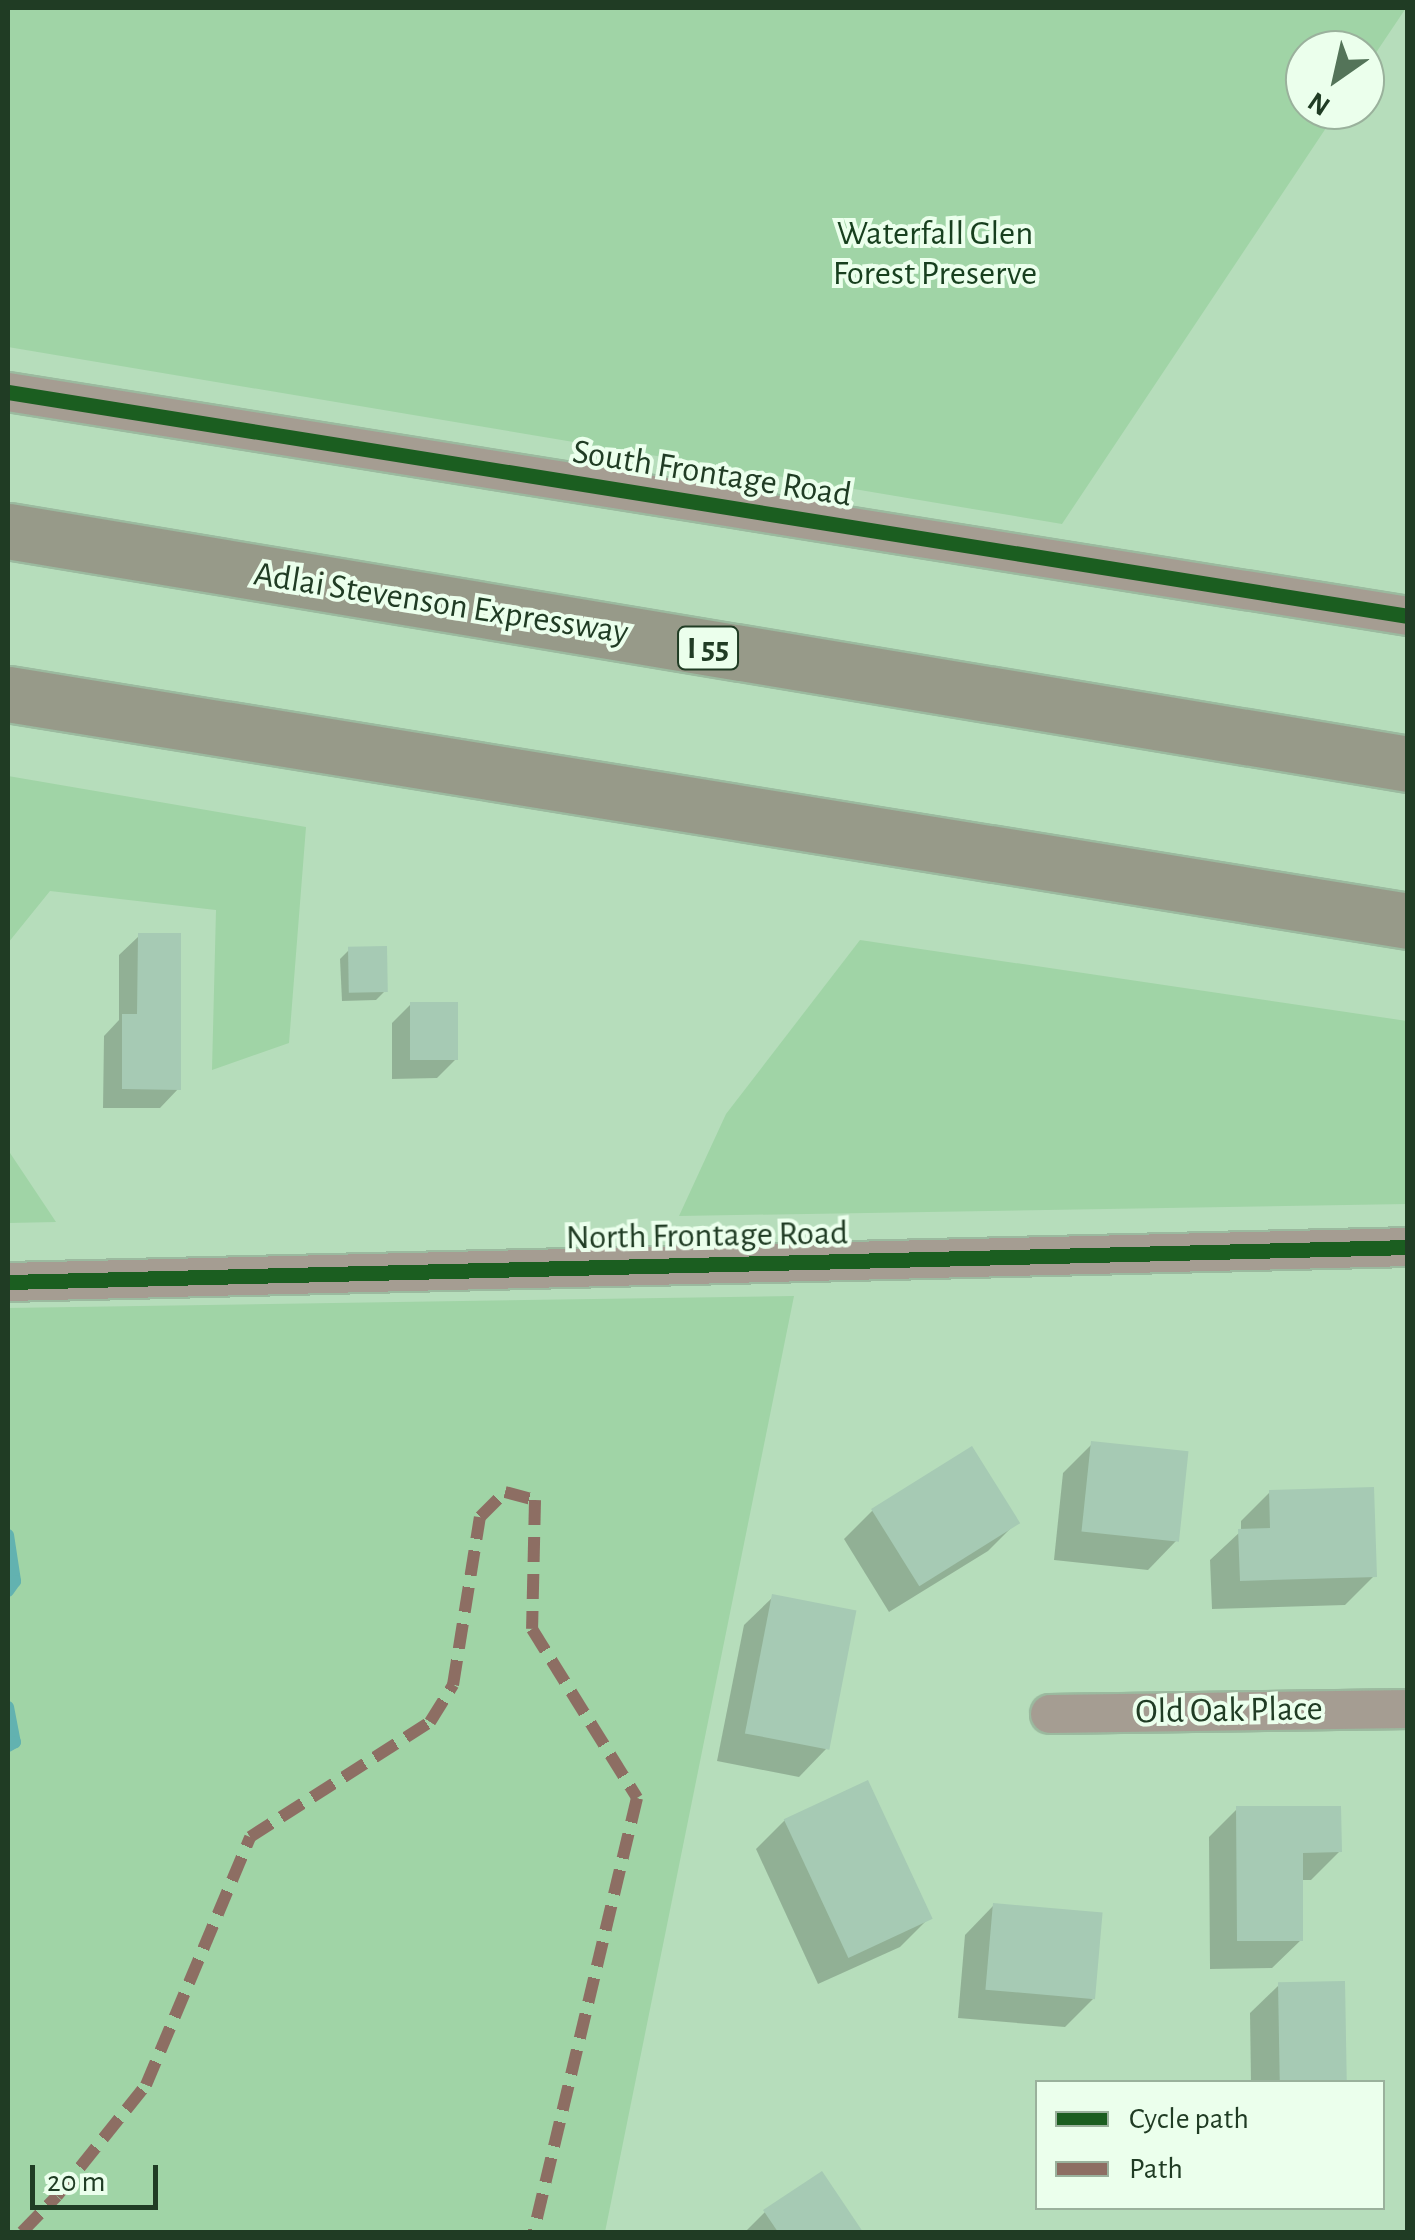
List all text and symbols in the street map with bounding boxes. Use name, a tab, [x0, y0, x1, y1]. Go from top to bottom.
north arrow	[1285, 30, 1385, 130]
text: N	[1303, 86, 1335, 120]
park label: Waterfall Glen Forest Preserve	[833, 213, 1037, 295]
street label: South Frontage Road	[569, 431, 855, 517]
street label: Adlai Stevenson Expressway	[251, 554, 631, 654]
road number: I 55	[676, 621, 740, 675]
street label: North Frontage Road	[565, 1213, 849, 1259]
street label: Old Oak Place	[1135, 1688, 1323, 1734]
legend	[1035, 2080, 1385, 2210]
text: Cycle path	[1129, 2104, 1249, 2134]
scale bar	[35, 2145, 162, 2207]
text: Path	[1129, 2154, 1183, 2184]
text: 20 m	[47, 2167, 105, 2197]

